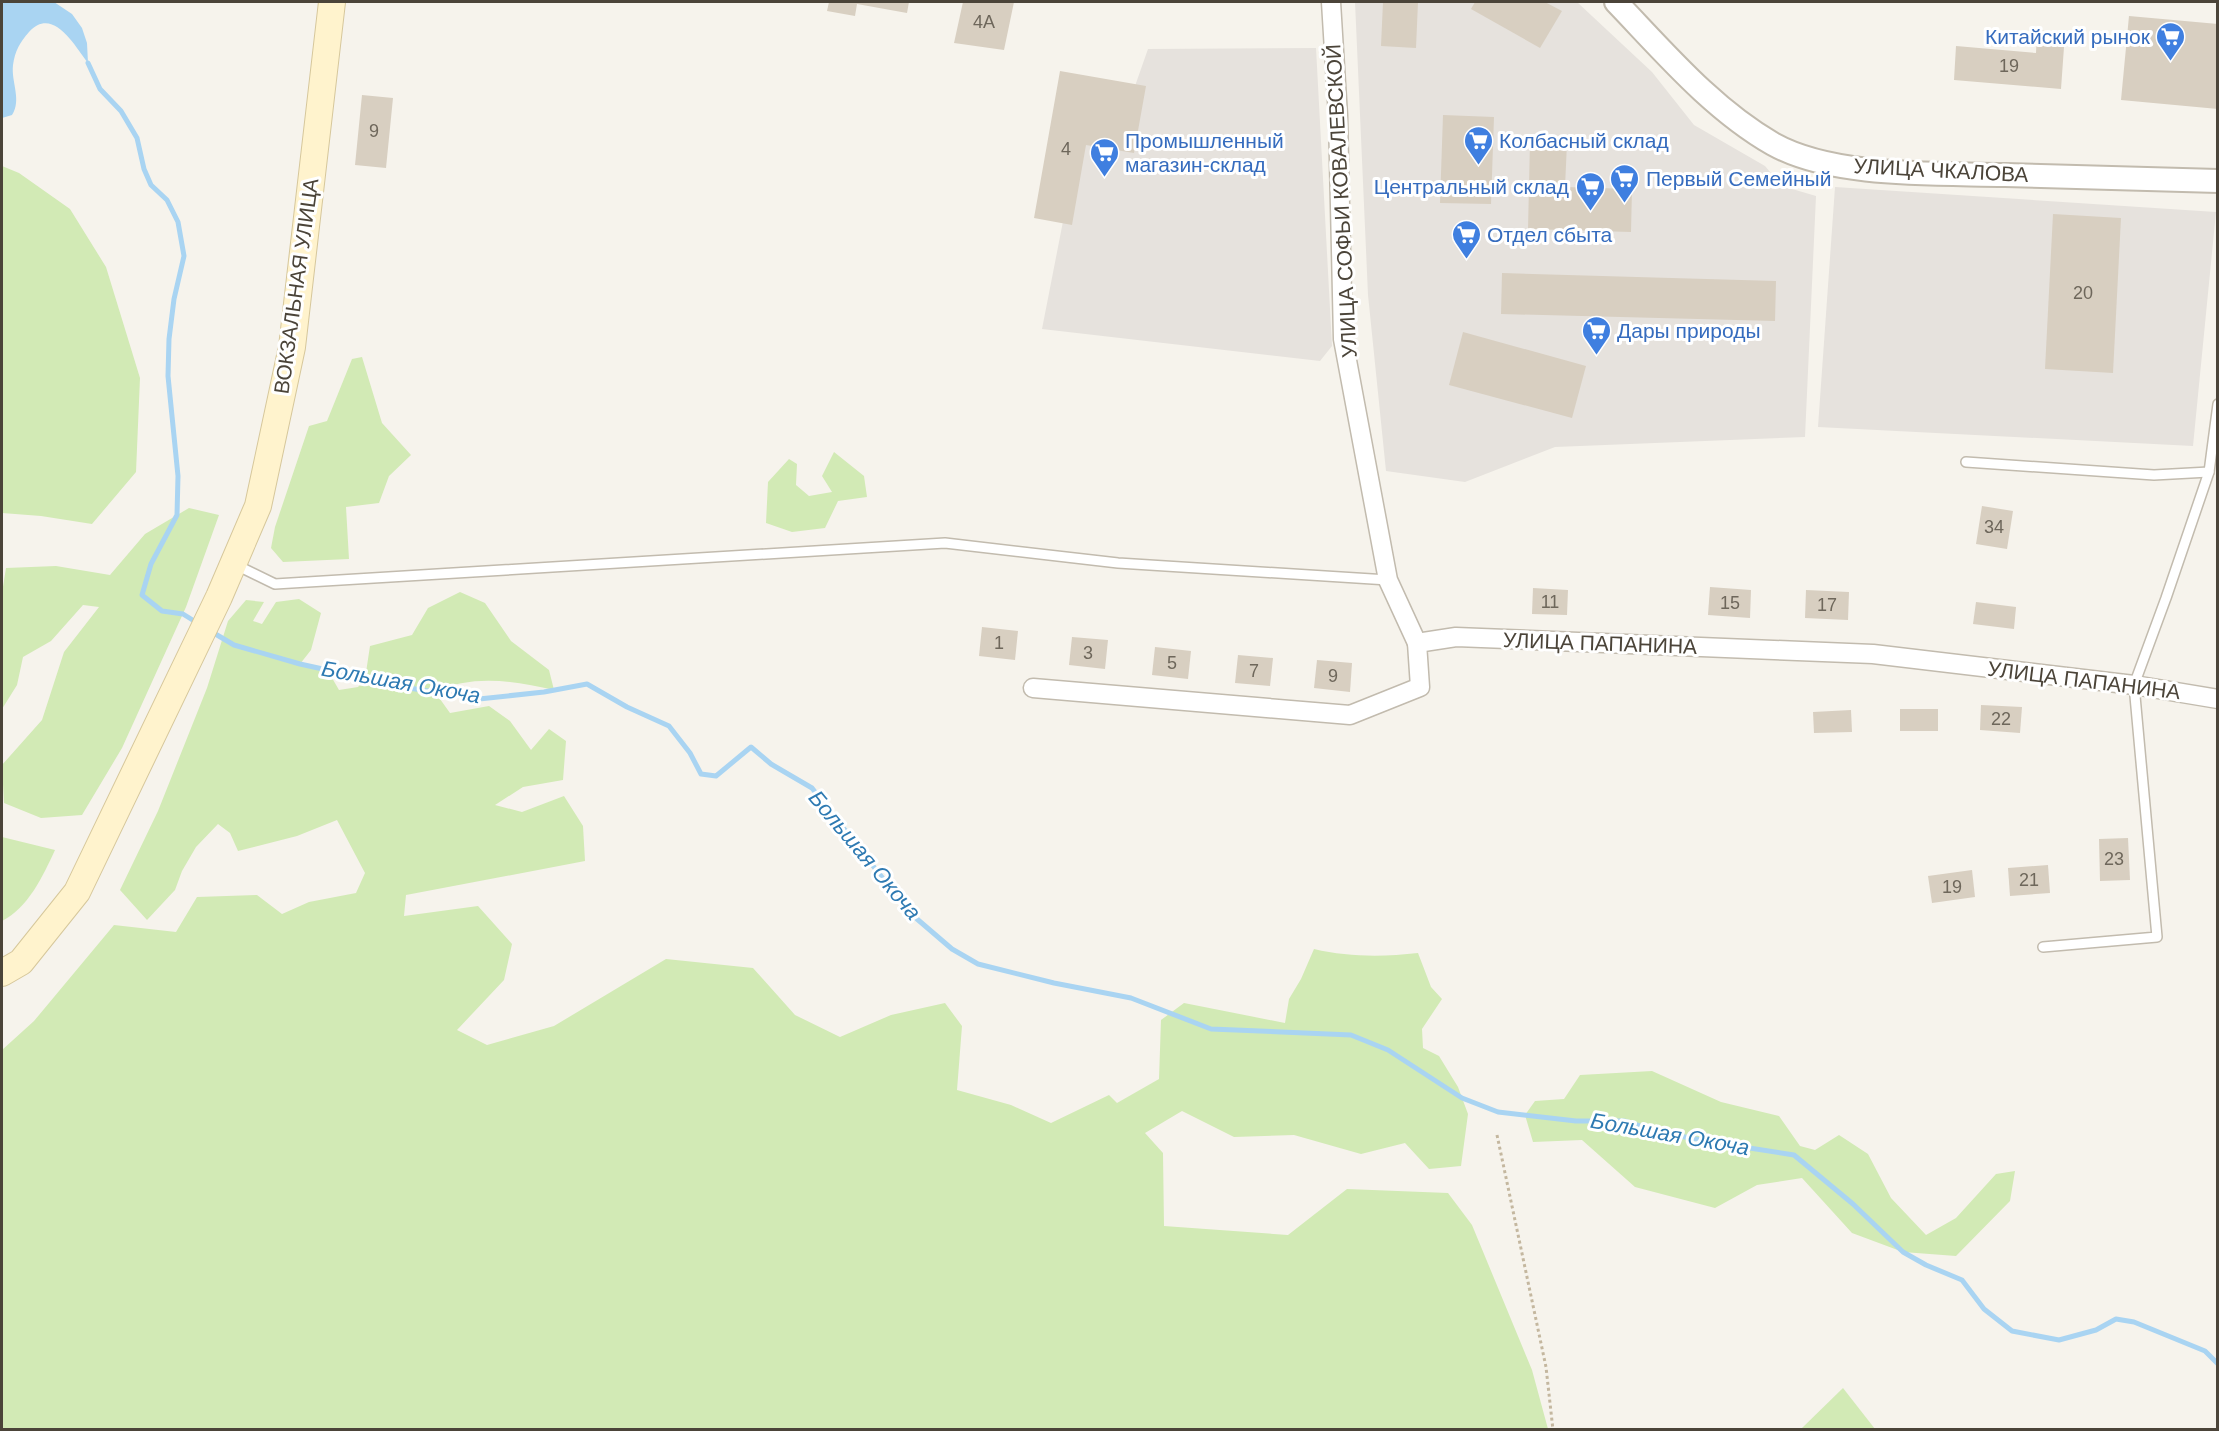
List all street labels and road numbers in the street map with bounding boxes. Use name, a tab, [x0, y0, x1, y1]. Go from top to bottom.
street label: УЛИЦА СОФЬИ КОВАЛЕВСКОЙ	[1321, 43, 1361, 359]
street label: УЛИЦА ЧКАЛОВА	[1853, 154, 2029, 186]
street label: ВОКЗАЛЬНАЯ УЛИЦА	[269, 177, 323, 395]
street label: УЛИЦА ПАПАНИНА	[1503, 628, 1697, 658]
street label: УЛИЦА ПАПАНИНА	[1986, 657, 2182, 703]

